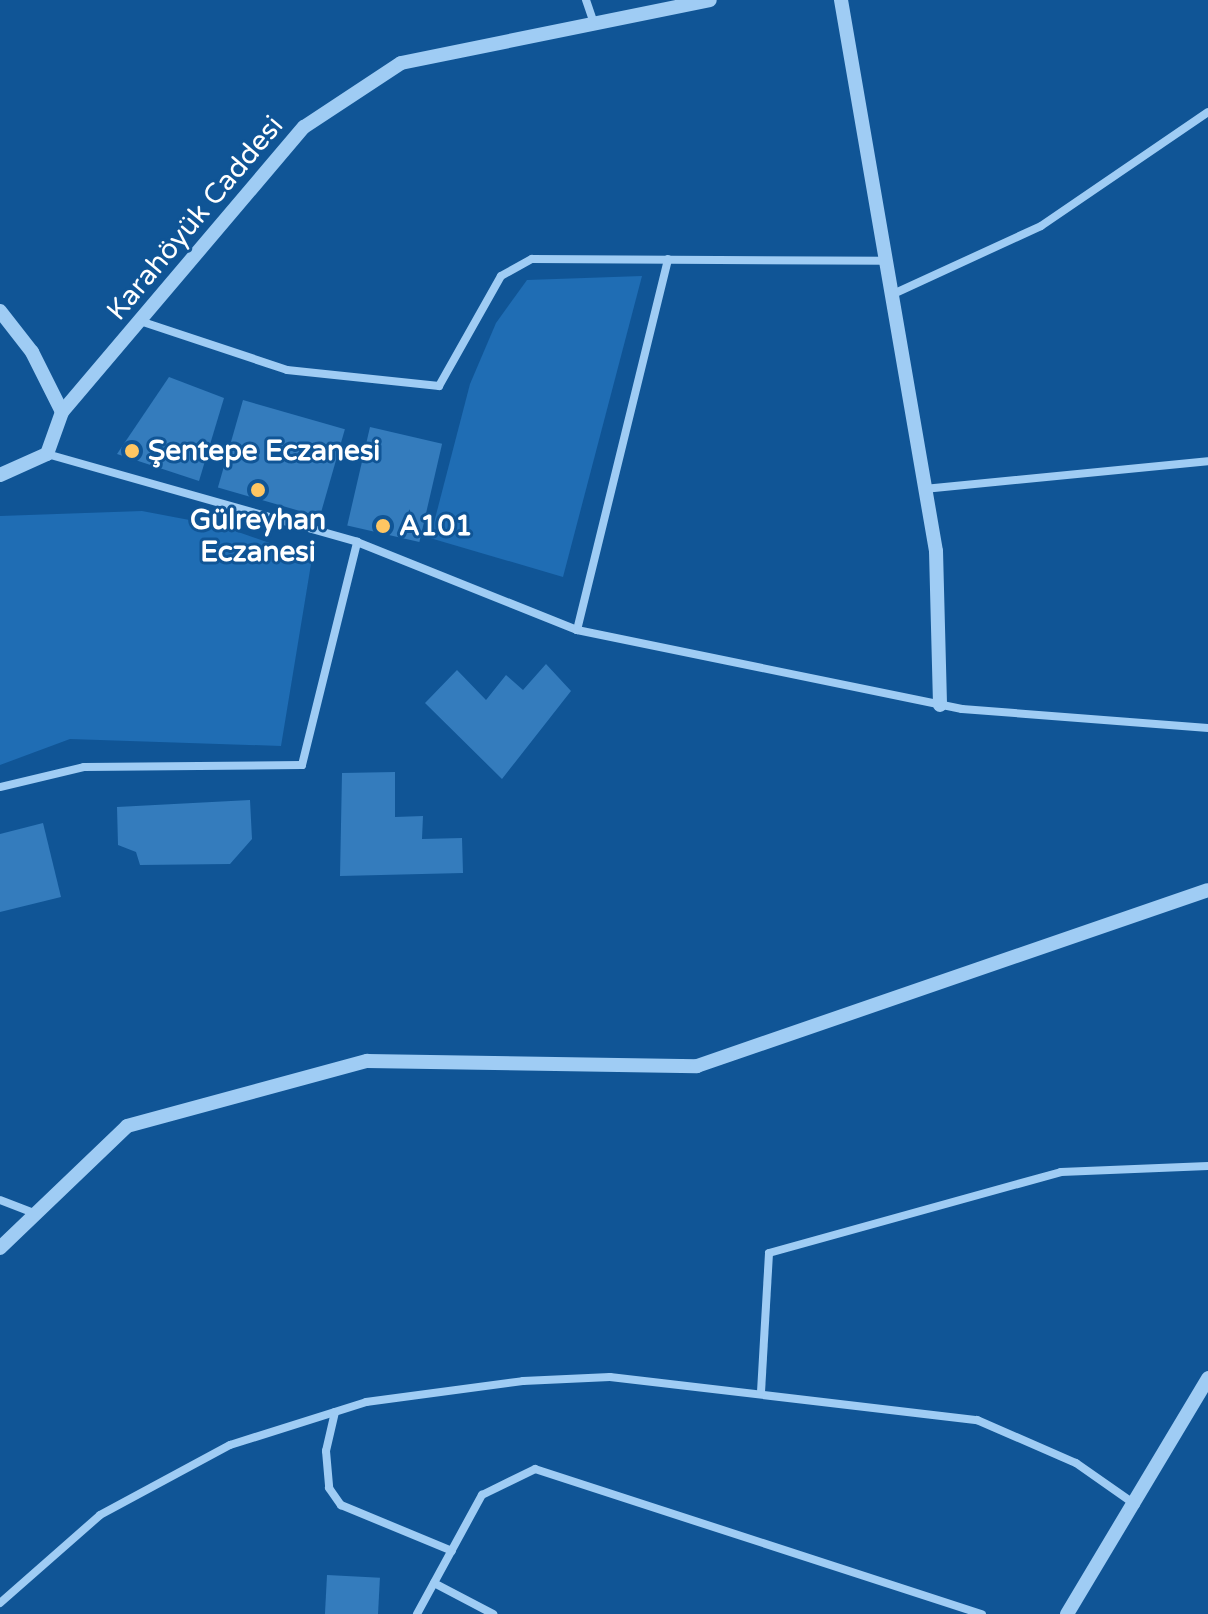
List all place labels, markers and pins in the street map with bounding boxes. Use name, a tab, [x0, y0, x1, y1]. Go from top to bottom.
place label: Şentepe Eczanesi	[148, 434, 380, 468]
marker: Şentepe Eczanesi	[123, 442, 141, 460]
marker: Gülreyhan Eczanesi	[249, 481, 267, 499]
place label: Gülreyhan Eczanesi	[190, 503, 326, 569]
place label: A101	[399, 509, 473, 543]
marker: A101	[374, 517, 392, 535]

